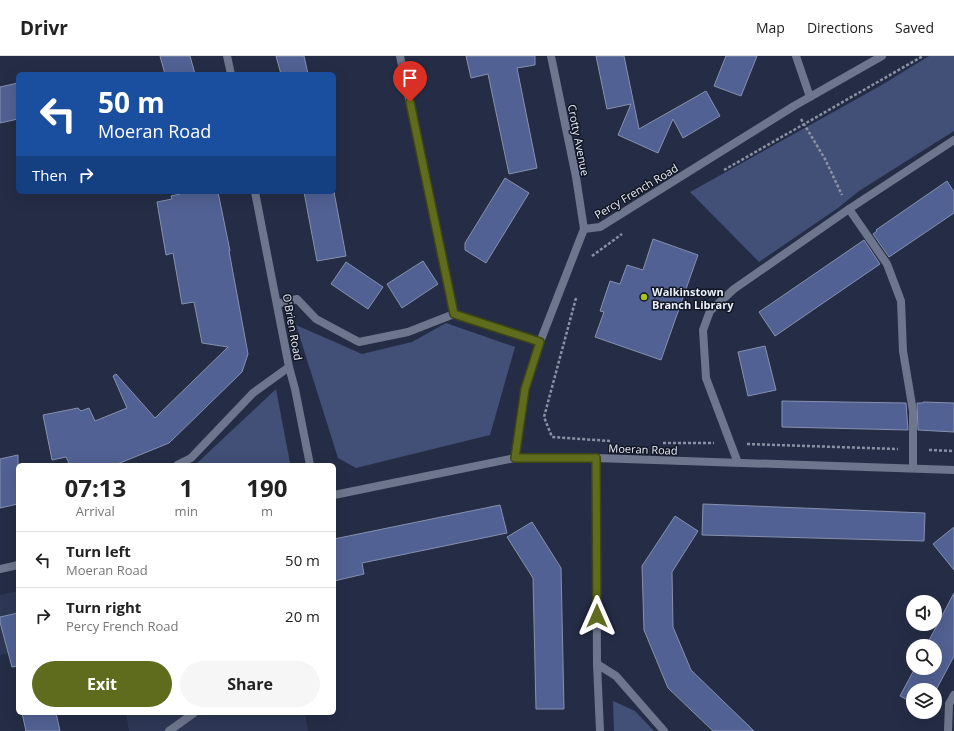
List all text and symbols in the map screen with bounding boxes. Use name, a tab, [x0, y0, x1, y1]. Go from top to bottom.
text: Drivr	[20, 15, 68, 41]
text: Map	[756, 18, 785, 37]
text: Directions	[807, 18, 873, 37]
text: Saved	[895, 18, 934, 37]
pin	[393, 61, 427, 102]
icon: arrive	[399, 67, 421, 89]
text: 50 m	[98, 83, 165, 121]
icon: left	[32, 88, 84, 140]
street label: Crotty Avenue	[565, 103, 593, 177]
text: Moeran Road	[98, 119, 211, 143]
street label: Percy French Road	[591, 160, 681, 222]
icon: right	[75, 164, 97, 186]
text: Then	[32, 165, 67, 185]
place label: Walkinstown Branch Library	[652, 284, 734, 312]
marker: Walkinstown Branch Library	[639, 292, 649, 302]
street label: O'Brien Road	[280, 293, 306, 361]
street label: Moeran Road	[608, 440, 678, 458]
text: 07:13	[64, 471, 126, 504]
text: 1	[179, 471, 193, 504]
text: 190	[246, 471, 288, 504]
text: Arrival	[76, 502, 115, 520]
text: min	[175, 502, 198, 520]
text: m	[261, 502, 273, 520]
text: Turn left	[66, 541, 131, 561]
icon: left	[32, 549, 54, 571]
text: 50 m	[285, 550, 320, 570]
text: Moeran Road	[66, 561, 148, 579]
position arrow	[576, 595, 618, 637]
map controls	[906, 595, 942, 719]
button: sound	[906, 595, 942, 631]
text: Turn right	[66, 597, 141, 617]
icon: right	[32, 605, 54, 627]
text: 20 m	[285, 606, 320, 626]
text: Percy French Road	[66, 617, 178, 635]
button: search	[906, 639, 942, 675]
button: Exit	[32, 661, 172, 707]
button: Share	[180, 661, 320, 707]
button: layers	[906, 683, 942, 719]

